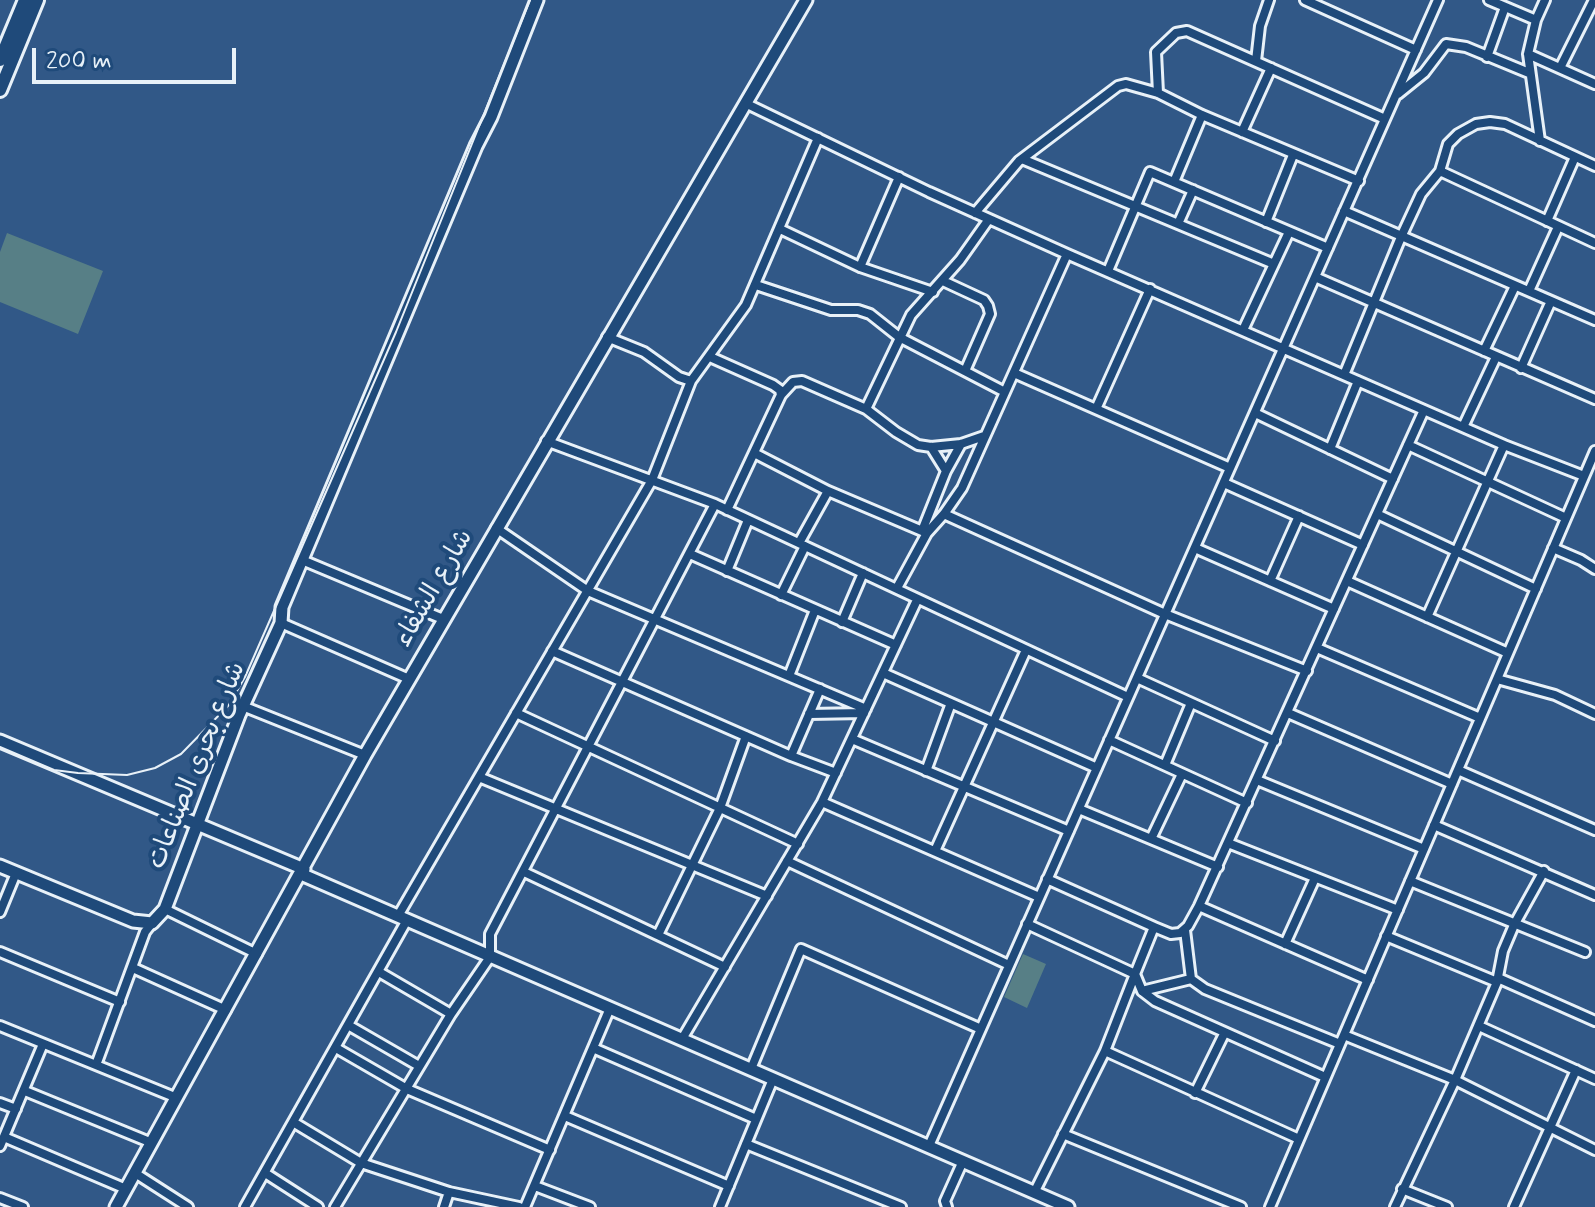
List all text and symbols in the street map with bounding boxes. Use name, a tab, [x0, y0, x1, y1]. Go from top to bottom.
scale bar	[36, 32, 240, 82]
text: 200 m	[46, 46, 112, 77]
street label: شارع الشفاء	[389, 525, 481, 653]
street label: شارع بحرى الصناعات	[142, 658, 254, 874]

